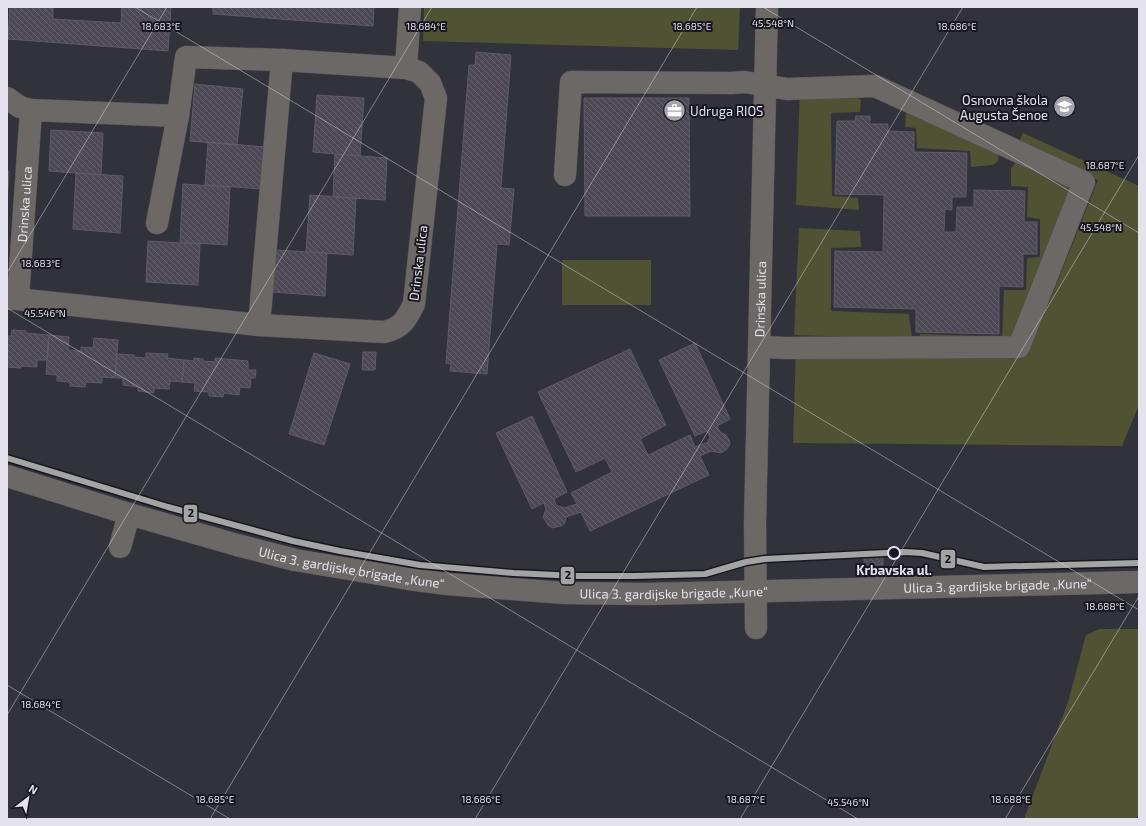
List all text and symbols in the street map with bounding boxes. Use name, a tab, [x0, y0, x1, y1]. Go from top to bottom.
text: 45.548°N	[752, 17, 794, 29]
text: 18.683°E	[142, 20, 181, 32]
text: 18.684°E	[406, 20, 446, 32]
text: 18.685°E	[673, 20, 712, 32]
text: 18.686°E	[937, 20, 977, 32]
place label: Osnovna škola Augusta Šenoe	[960, 92, 1048, 123]
school or university icon: Osnovna škola Augusta Šenoe	[1051, 94, 1077, 120]
office icon: Udruga RIOS	[662, 98, 688, 124]
place label: Udruga RIOS	[690, 103, 763, 119]
text: 18.687°E	[1086, 159, 1125, 171]
street label: Drinska ulica	[14, 166, 35, 243]
text: 45.548°N	[1080, 221, 1122, 233]
street label: Drinska ulica	[405, 224, 431, 302]
text: 18.683°E	[22, 257, 61, 269]
street label: Drinska ulica	[751, 261, 769, 337]
text: 45.546°N	[24, 307, 66, 319]
line badge: 2	[183, 504, 198, 523]
text: 2	[188, 506, 194, 519]
street label: Ulica 3. gardijske brigade „Kune“	[257, 543, 445, 592]
marker: Krbavska ul.	[887, 546, 901, 560]
line badge: 2	[940, 549, 956, 569]
text: 2	[945, 552, 951, 565]
place label: Krbavska ul.	[856, 562, 932, 578]
line badge: 2	[560, 566, 575, 585]
text: 2	[565, 568, 571, 581]
street label: Ulica 3. gardijske brigade „Kune“	[903, 575, 1092, 596]
street label: Ulica 3. gardijske brigade „Kune“	[579, 583, 768, 602]
text: 18.688°E	[1085, 600, 1125, 612]
text: 18.684°E	[21, 698, 61, 710]
north arrow	[8, 778, 48, 818]
text: N	[27, 781, 40, 797]
text: 18.685°E	[196, 793, 235, 805]
text: 18.686°E	[461, 793, 501, 805]
text: 18.687°E	[727, 793, 766, 805]
text: 18.688°E	[991, 793, 1031, 805]
text: 45.546°N	[827, 796, 869, 808]

